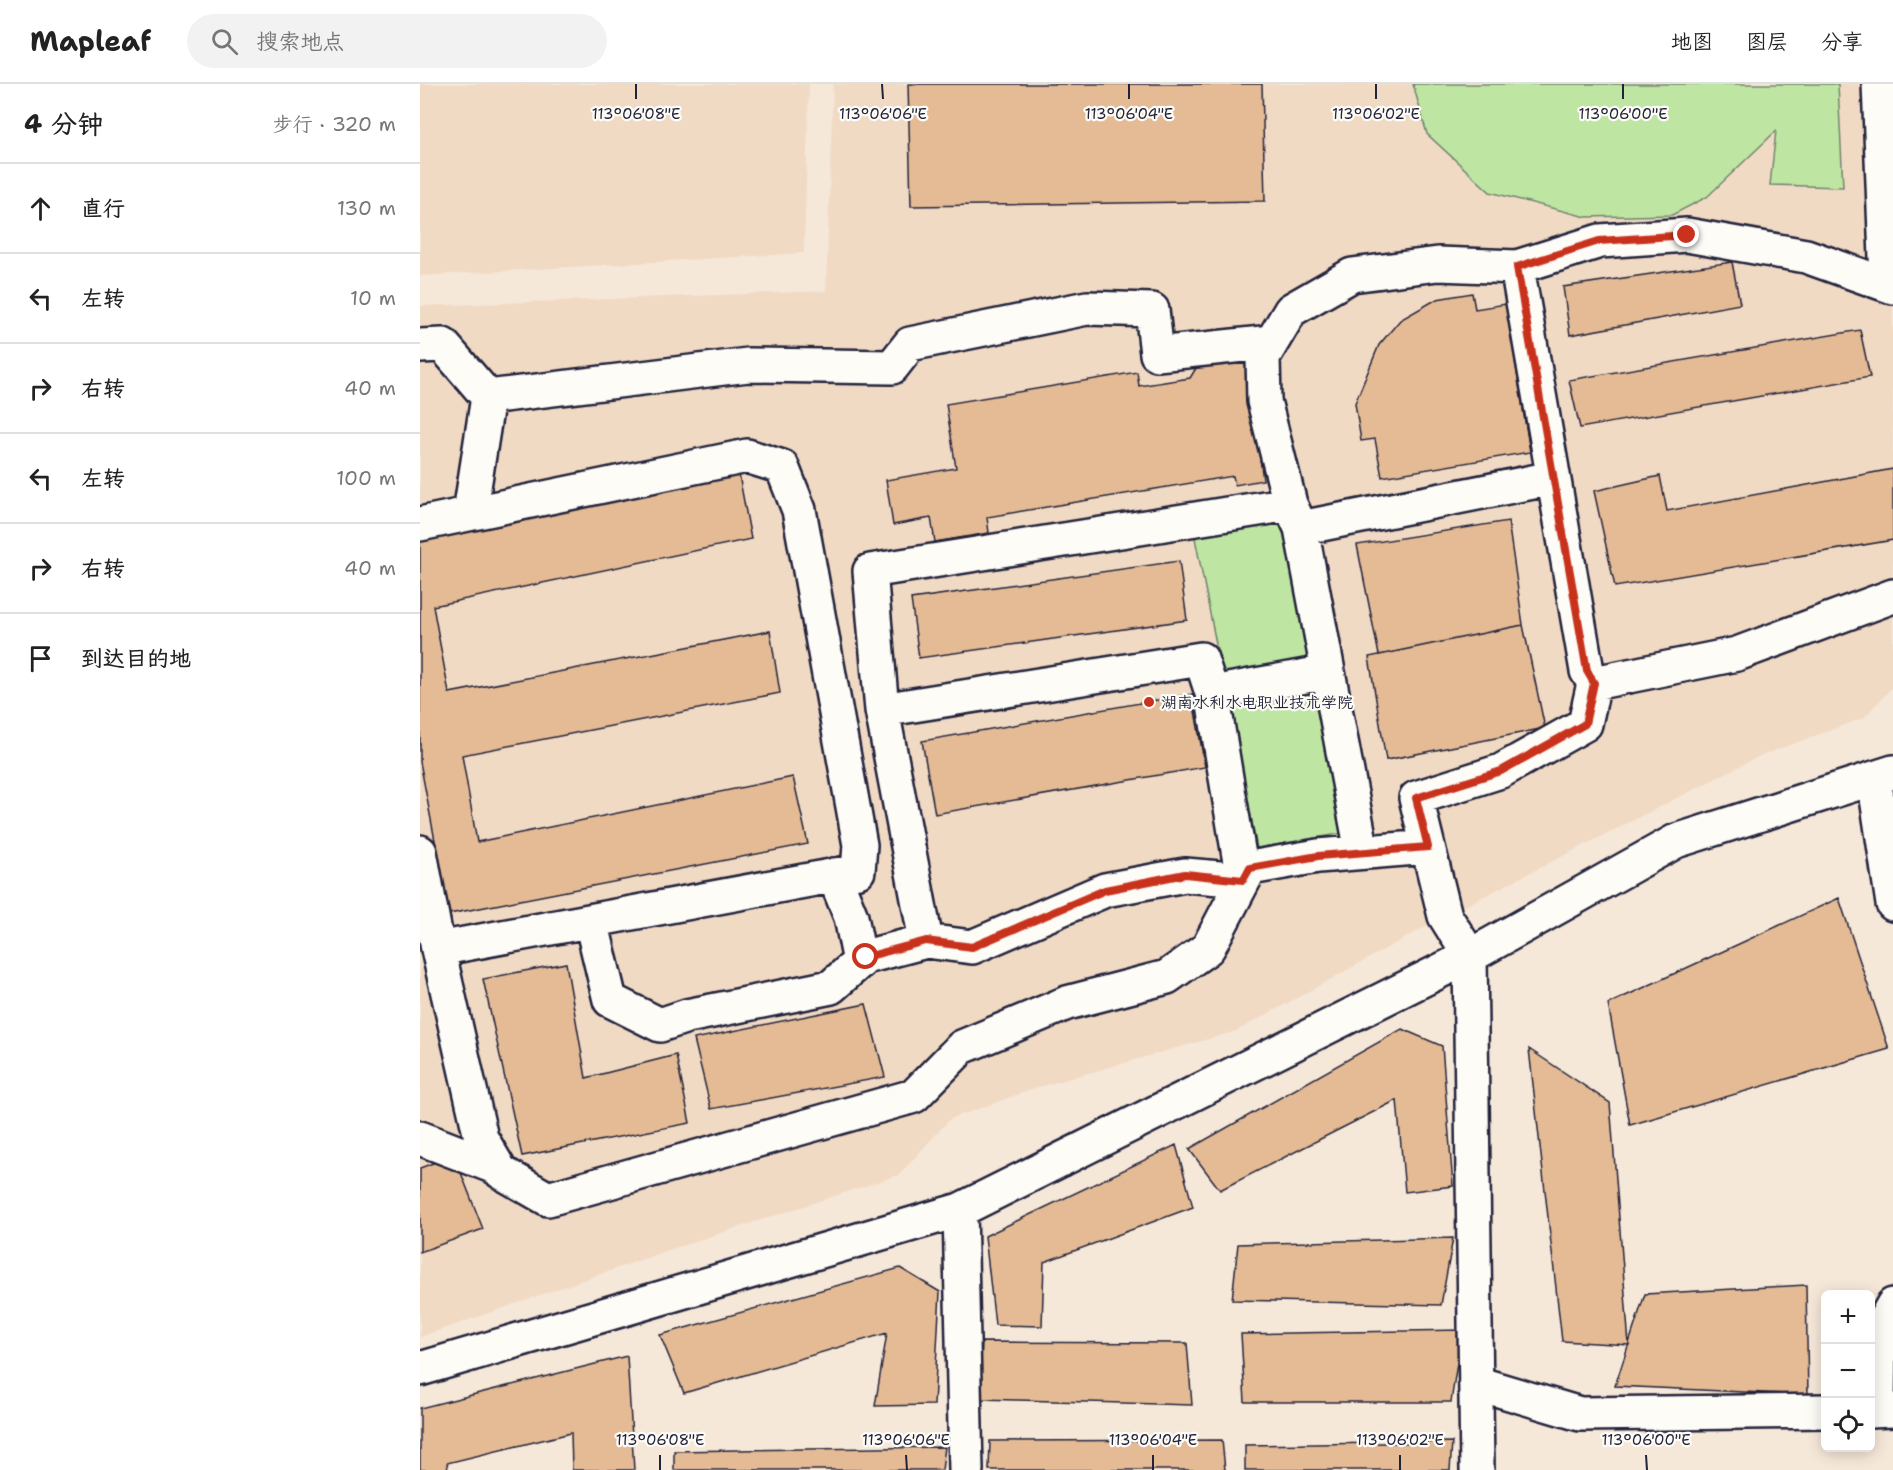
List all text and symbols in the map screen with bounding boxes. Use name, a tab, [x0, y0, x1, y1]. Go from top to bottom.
search box	[187, 14, 607, 68]
text: Mapleaf	[30, 22, 151, 60]
icon: search	[208, 25, 241, 58]
text: 搜索地点	[256, 27, 344, 56]
text: 地图	[1671, 28, 1713, 56]
text: 图层	[1746, 28, 1788, 56]
text: 分享	[1821, 28, 1863, 56]
text: 113°06'08"E	[592, 104, 680, 124]
text: 113°06'06"E	[839, 104, 927, 124]
text: 113°06'04"E	[1085, 104, 1173, 124]
text: 113°06'02"E	[1332, 104, 1420, 124]
text: 113°06'00"E	[1578, 104, 1668, 124]
text: 4 分钟	[24, 106, 103, 141]
text: 步行 · 320 m	[273, 111, 396, 137]
icon: ahead	[24, 192, 57, 225]
text: 直行	[81, 194, 125, 223]
text: 130 m	[337, 195, 396, 221]
route end	[1673, 221, 1699, 247]
icon: left	[24, 282, 57, 315]
text: 左转	[81, 284, 125, 313]
text: 10 m	[350, 285, 396, 311]
icon: right	[24, 372, 57, 405]
text: 右转	[81, 374, 125, 403]
text: 40 m	[344, 375, 396, 401]
icon: left	[24, 462, 57, 495]
text: 左转	[81, 464, 125, 493]
text: 100 m	[336, 465, 396, 491]
icon: right	[24, 552, 57, 585]
text: 右转	[81, 554, 125, 583]
text: 40 m	[344, 555, 396, 581]
icon: arrive	[24, 642, 57, 675]
text: 到达目的地	[81, 644, 191, 673]
place label: 湖南水利水电职业技术学院	[1161, 692, 1353, 713]
marker: 湖南水利水电职业技术学院	[1142, 695, 1156, 709]
route start	[852, 943, 878, 969]
map controls	[1821, 1290, 1875, 1452]
button: +	[1821, 1290, 1875, 1344]
button: −	[1821, 1344, 1875, 1398]
button: locate	[1821, 1398, 1875, 1452]
text: 113°06'08"E	[616, 1430, 704, 1450]
text: 113°06'06"E	[862, 1430, 950, 1450]
text: 113°06'04"E	[1109, 1430, 1197, 1450]
text: 113°06'02"E	[1356, 1430, 1444, 1450]
text: 113°06'00"E	[1601, 1430, 1691, 1450]

